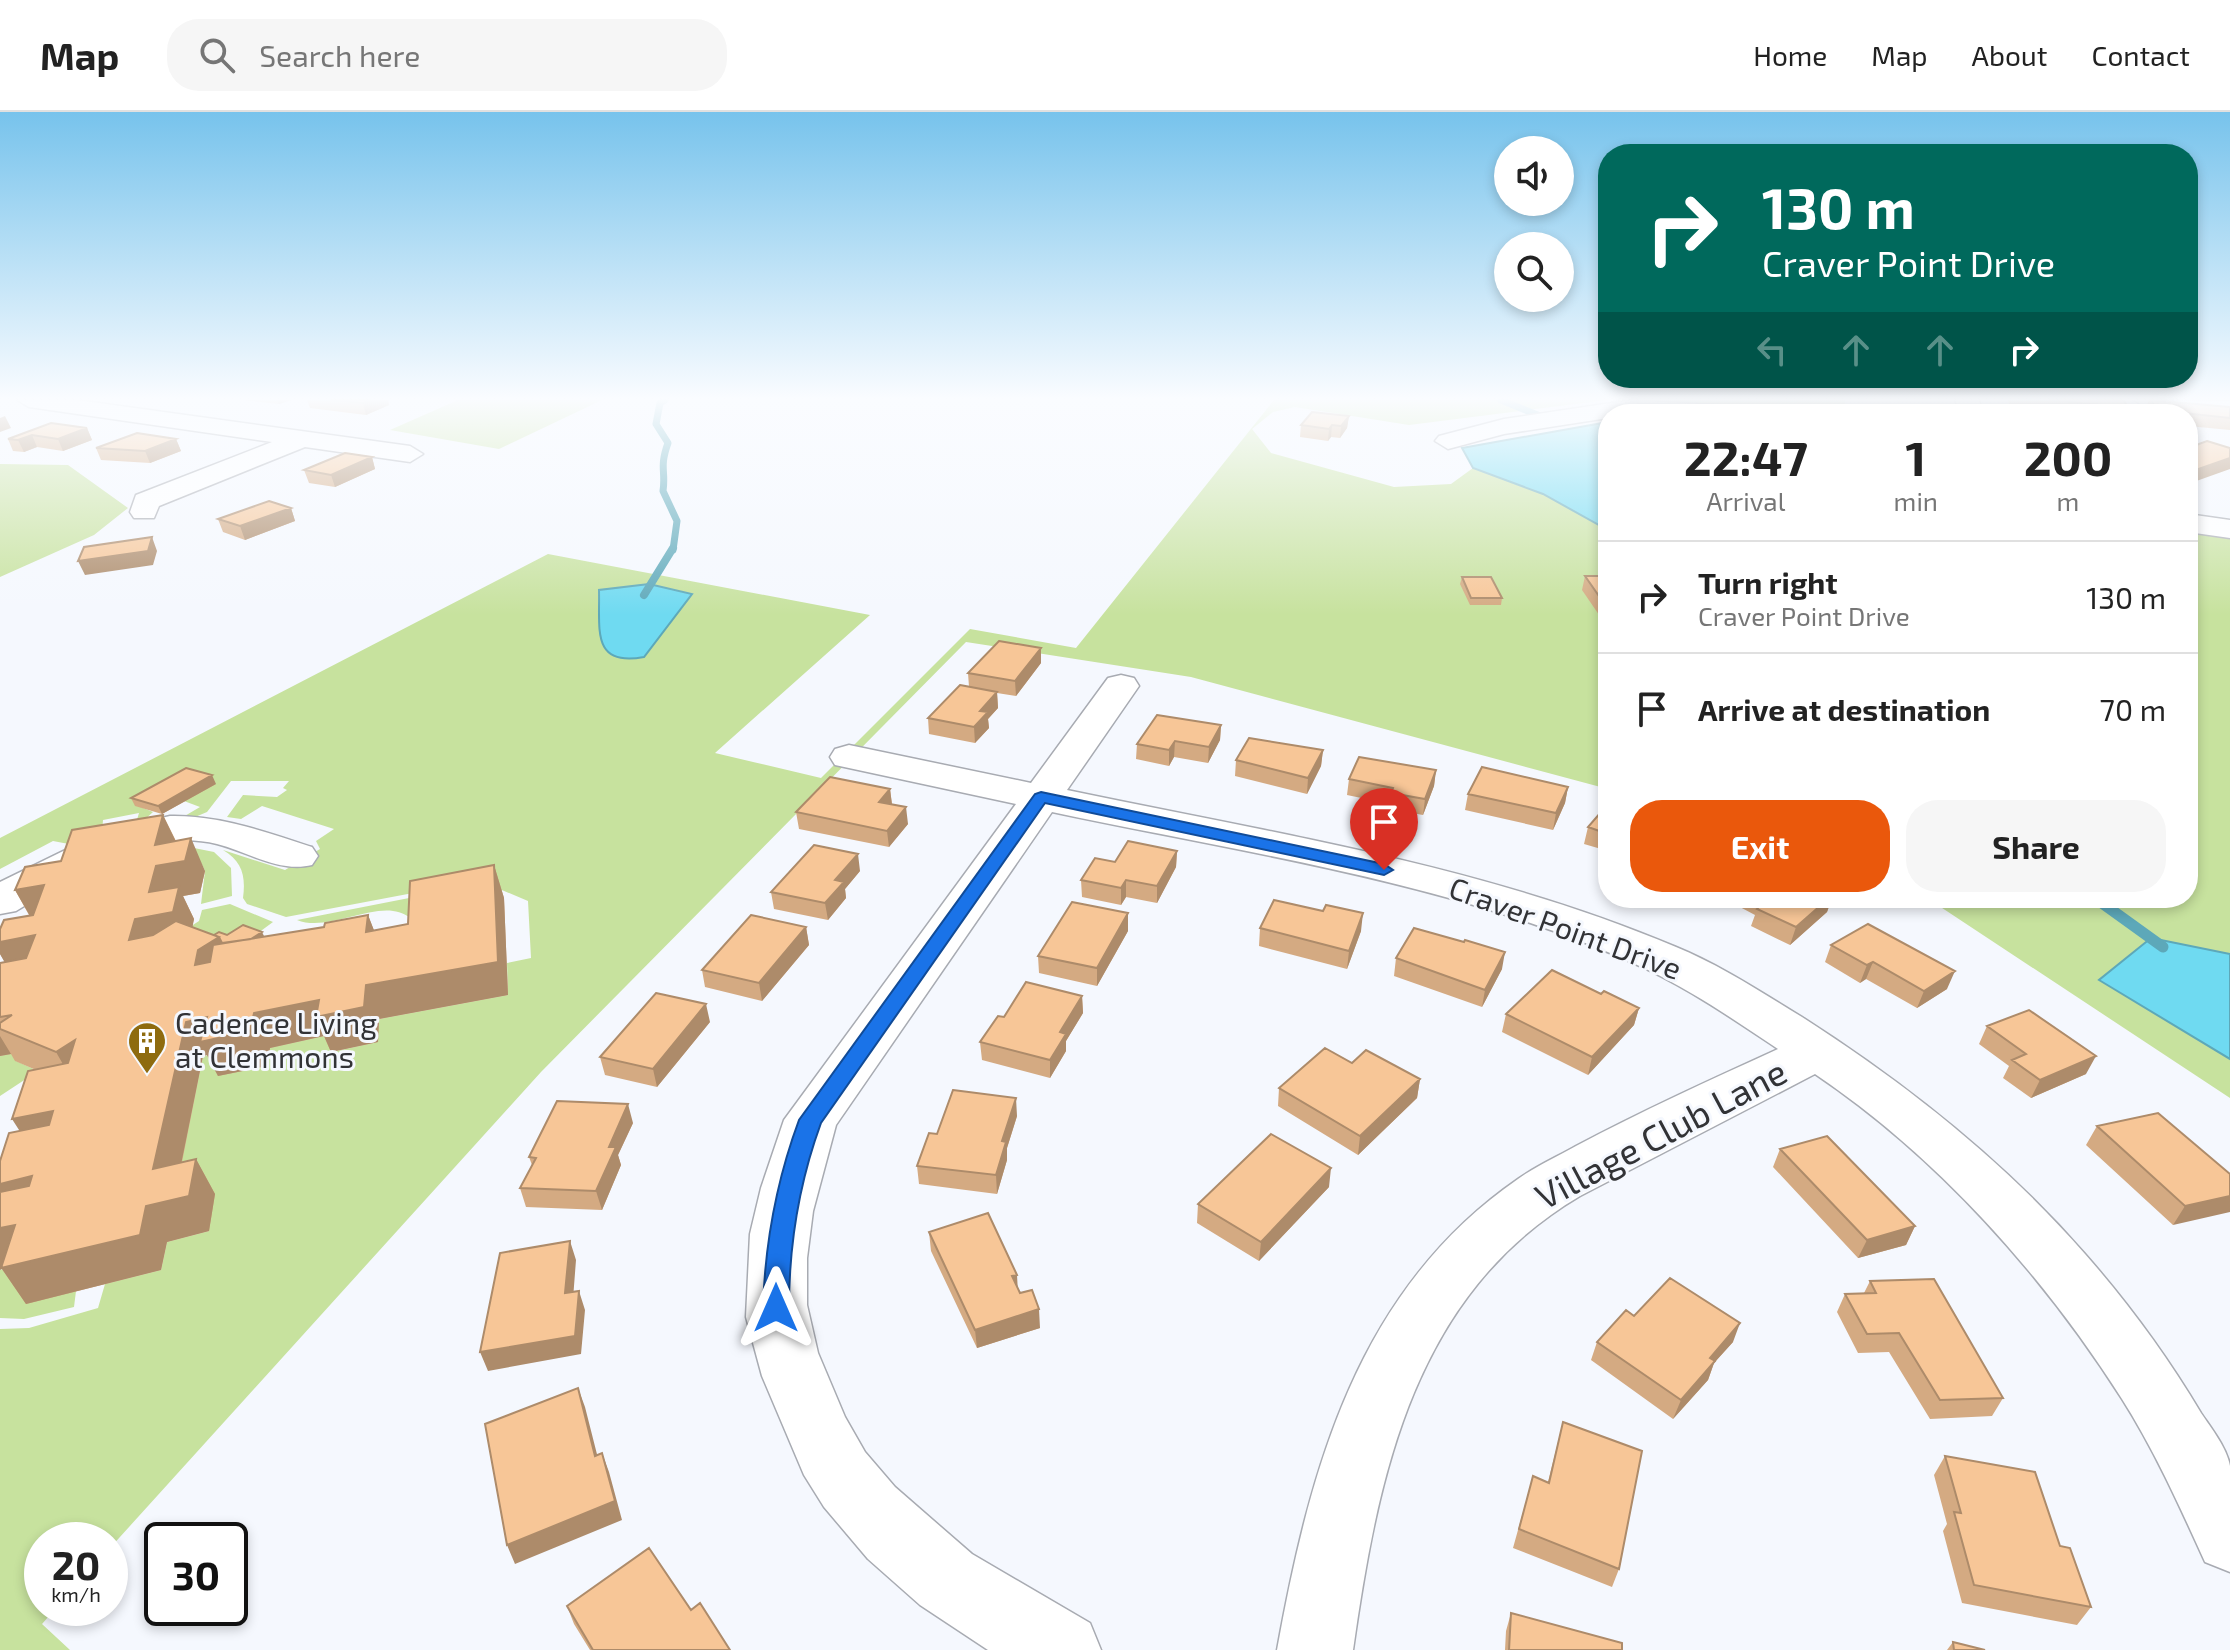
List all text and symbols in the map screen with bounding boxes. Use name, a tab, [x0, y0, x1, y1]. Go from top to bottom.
search box	[167, 19, 727, 91]
text: Map	[40, 32, 119, 78]
icon: search	[195, 33, 239, 77]
text: Search here	[259, 37, 420, 73]
text: Home	[1753, 38, 1827, 72]
text: Map	[1871, 38, 1928, 72]
text: About	[1972, 38, 2047, 72]
text: Contact	[2091, 38, 2190, 72]
map controls	[1494, 136, 1574, 312]
button: sound	[1494, 136, 1574, 216]
text: 130 m	[1762, 173, 1915, 240]
icon: right	[1630, 176, 1734, 280]
button: search	[1494, 232, 1574, 312]
text: Craver Point Drive	[1762, 241, 2055, 284]
icon: left	[1750, 328, 1794, 372]
icon: ahead	[1834, 328, 1878, 372]
icon: ahead	[1918, 328, 1962, 372]
icon: right	[2002, 328, 2046, 372]
text: 22:47	[1684, 428, 1808, 486]
text: 1	[1905, 428, 1926, 486]
text: 200	[2024, 428, 2112, 486]
text: Arrival	[1706, 485, 1785, 516]
text: min	[1894, 485, 1938, 516]
text: m	[2057, 485, 2079, 516]
text: Turn right	[1698, 564, 1838, 600]
icon: right	[1630, 575, 1674, 619]
text: 130 m	[2086, 579, 2166, 615]
text: Craver Point Drive	[1698, 600, 1910, 631]
icon: arrive	[1630, 687, 1674, 731]
text: Arrive at destination	[1698, 691, 1990, 727]
text: 70 m	[2100, 691, 2166, 727]
pin	[1350, 788, 1418, 870]
icon: arrive	[1362, 800, 1406, 844]
button: Exit	[1630, 800, 1890, 892]
button: Share	[1906, 800, 2166, 892]
street label: Craver Point Drive	[1445, 868, 1687, 986]
place label: Cadence Living at Clemmons	[175, 1004, 377, 1074]
building icon: Cadence Living at Clemmons	[126, 1020, 168, 1075]
street label: Village Club Lane	[1527, 1048, 1793, 1217]
position arrow	[734, 1266, 818, 1350]
speed limit sign: 30	[144, 1522, 248, 1626]
text: 20	[52, 1540, 100, 1588]
text: km/h	[51, 1582, 101, 1606]

